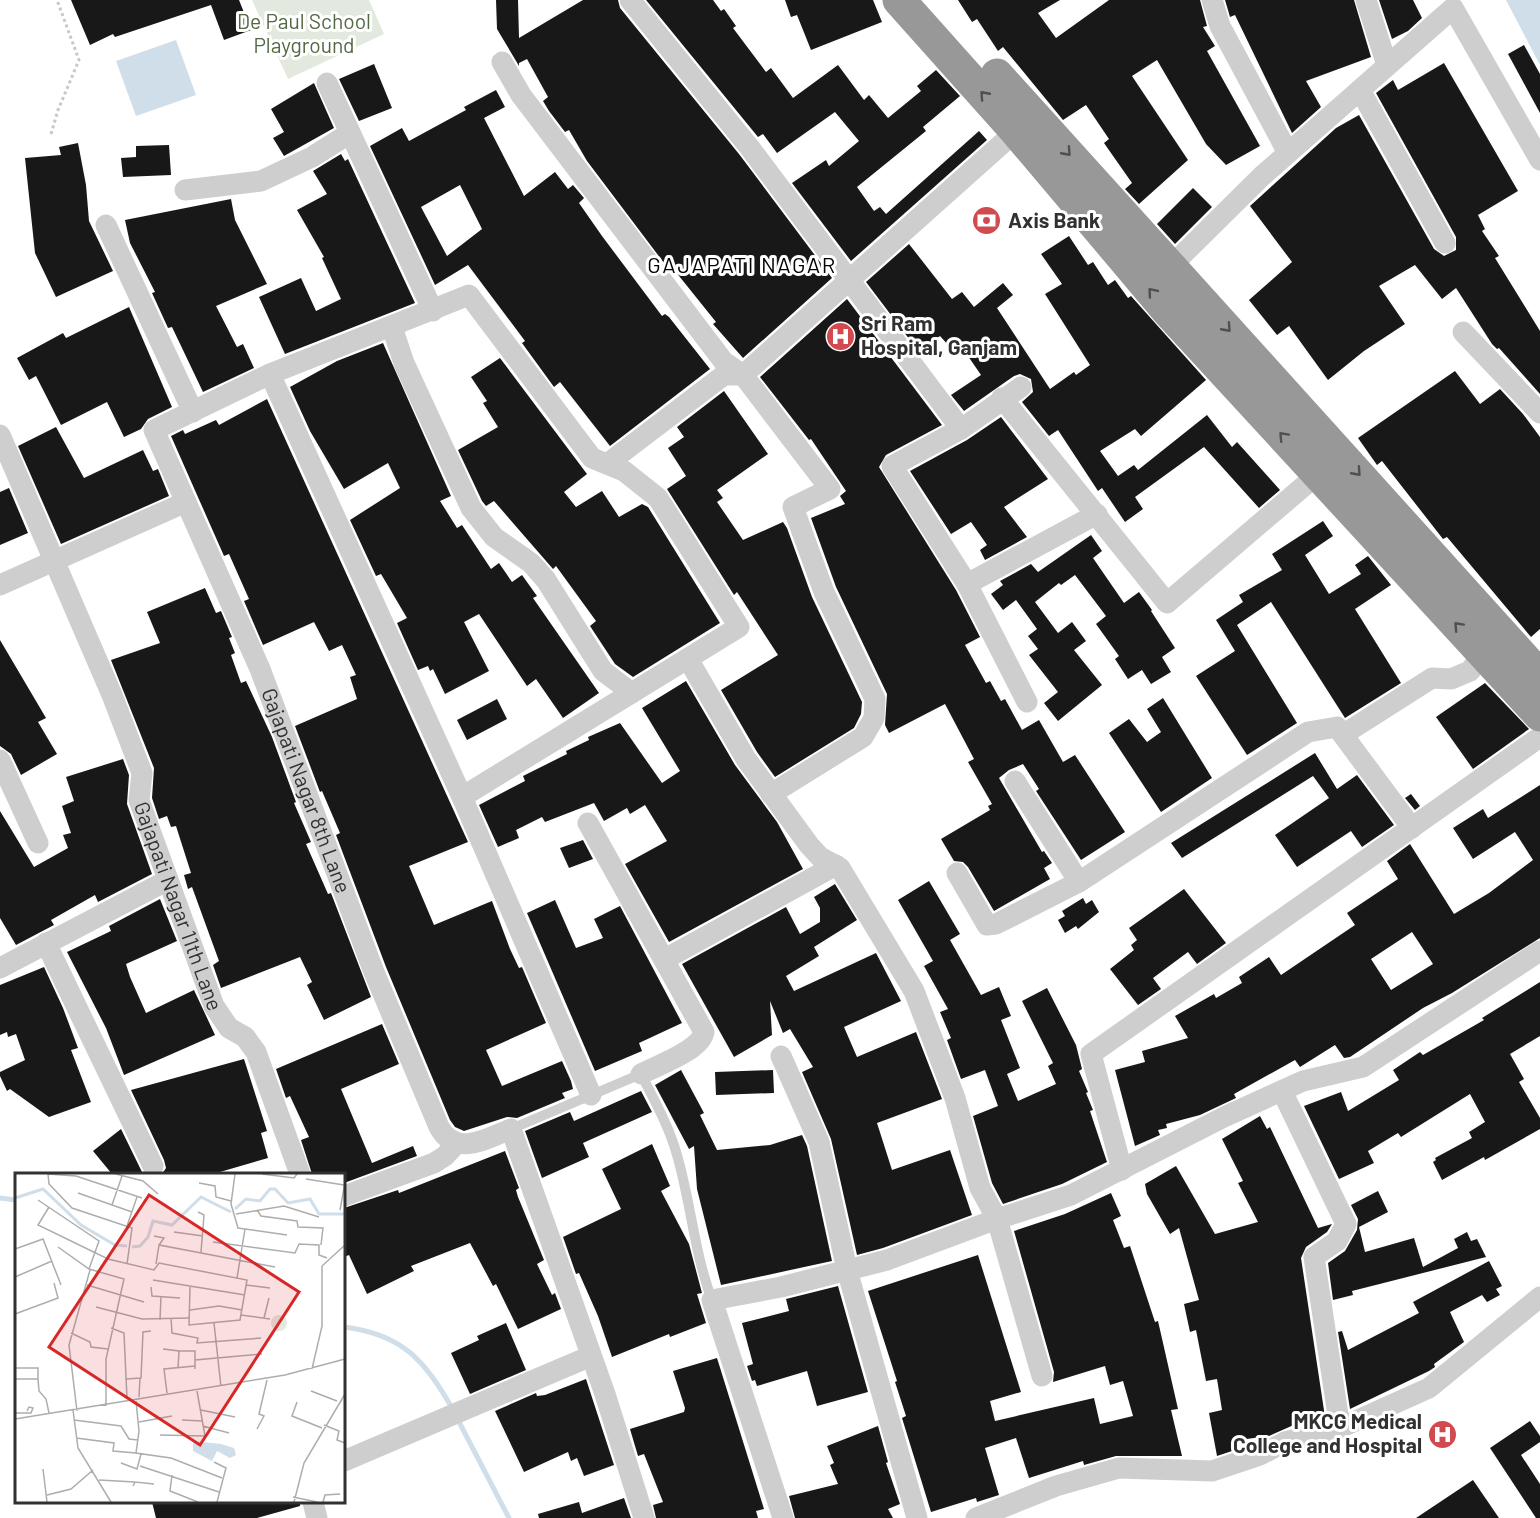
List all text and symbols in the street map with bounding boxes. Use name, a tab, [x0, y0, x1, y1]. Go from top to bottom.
park label: De Paul School Playground	[237, 8, 371, 57]
one-way arrow	[980, 92, 991, 102]
one-way arrow	[1060, 145, 1071, 156]
bank icon: Axis Bank	[971, 205, 1003, 237]
place label: Axis Bank	[1008, 207, 1100, 232]
district label: GAJAPATI NAGAR	[647, 251, 837, 277]
one-way arrow	[1148, 288, 1159, 299]
place label: Sri Ram Hospital, Ganjam	[861, 310, 1017, 359]
hospital icon: Sri Ram Hospital, Ganjam	[824, 320, 856, 352]
one-way arrow	[1219, 320, 1230, 331]
one-way arrow	[1279, 432, 1290, 443]
one-way arrow	[1350, 466, 1361, 476]
one-way arrow	[1454, 622, 1465, 633]
street label: Gajapati Nagar 8th Lane	[257, 684, 357, 896]
street label: Gajapati Nagar 11th Lane	[130, 798, 229, 1014]
inset map	[15, 1173, 345, 1503]
place label: MKCG Medical College and Hospital	[1233, 1408, 1422, 1457]
hospital icon: MKCG Medical College and Hospital	[1427, 1418, 1459, 1450]

